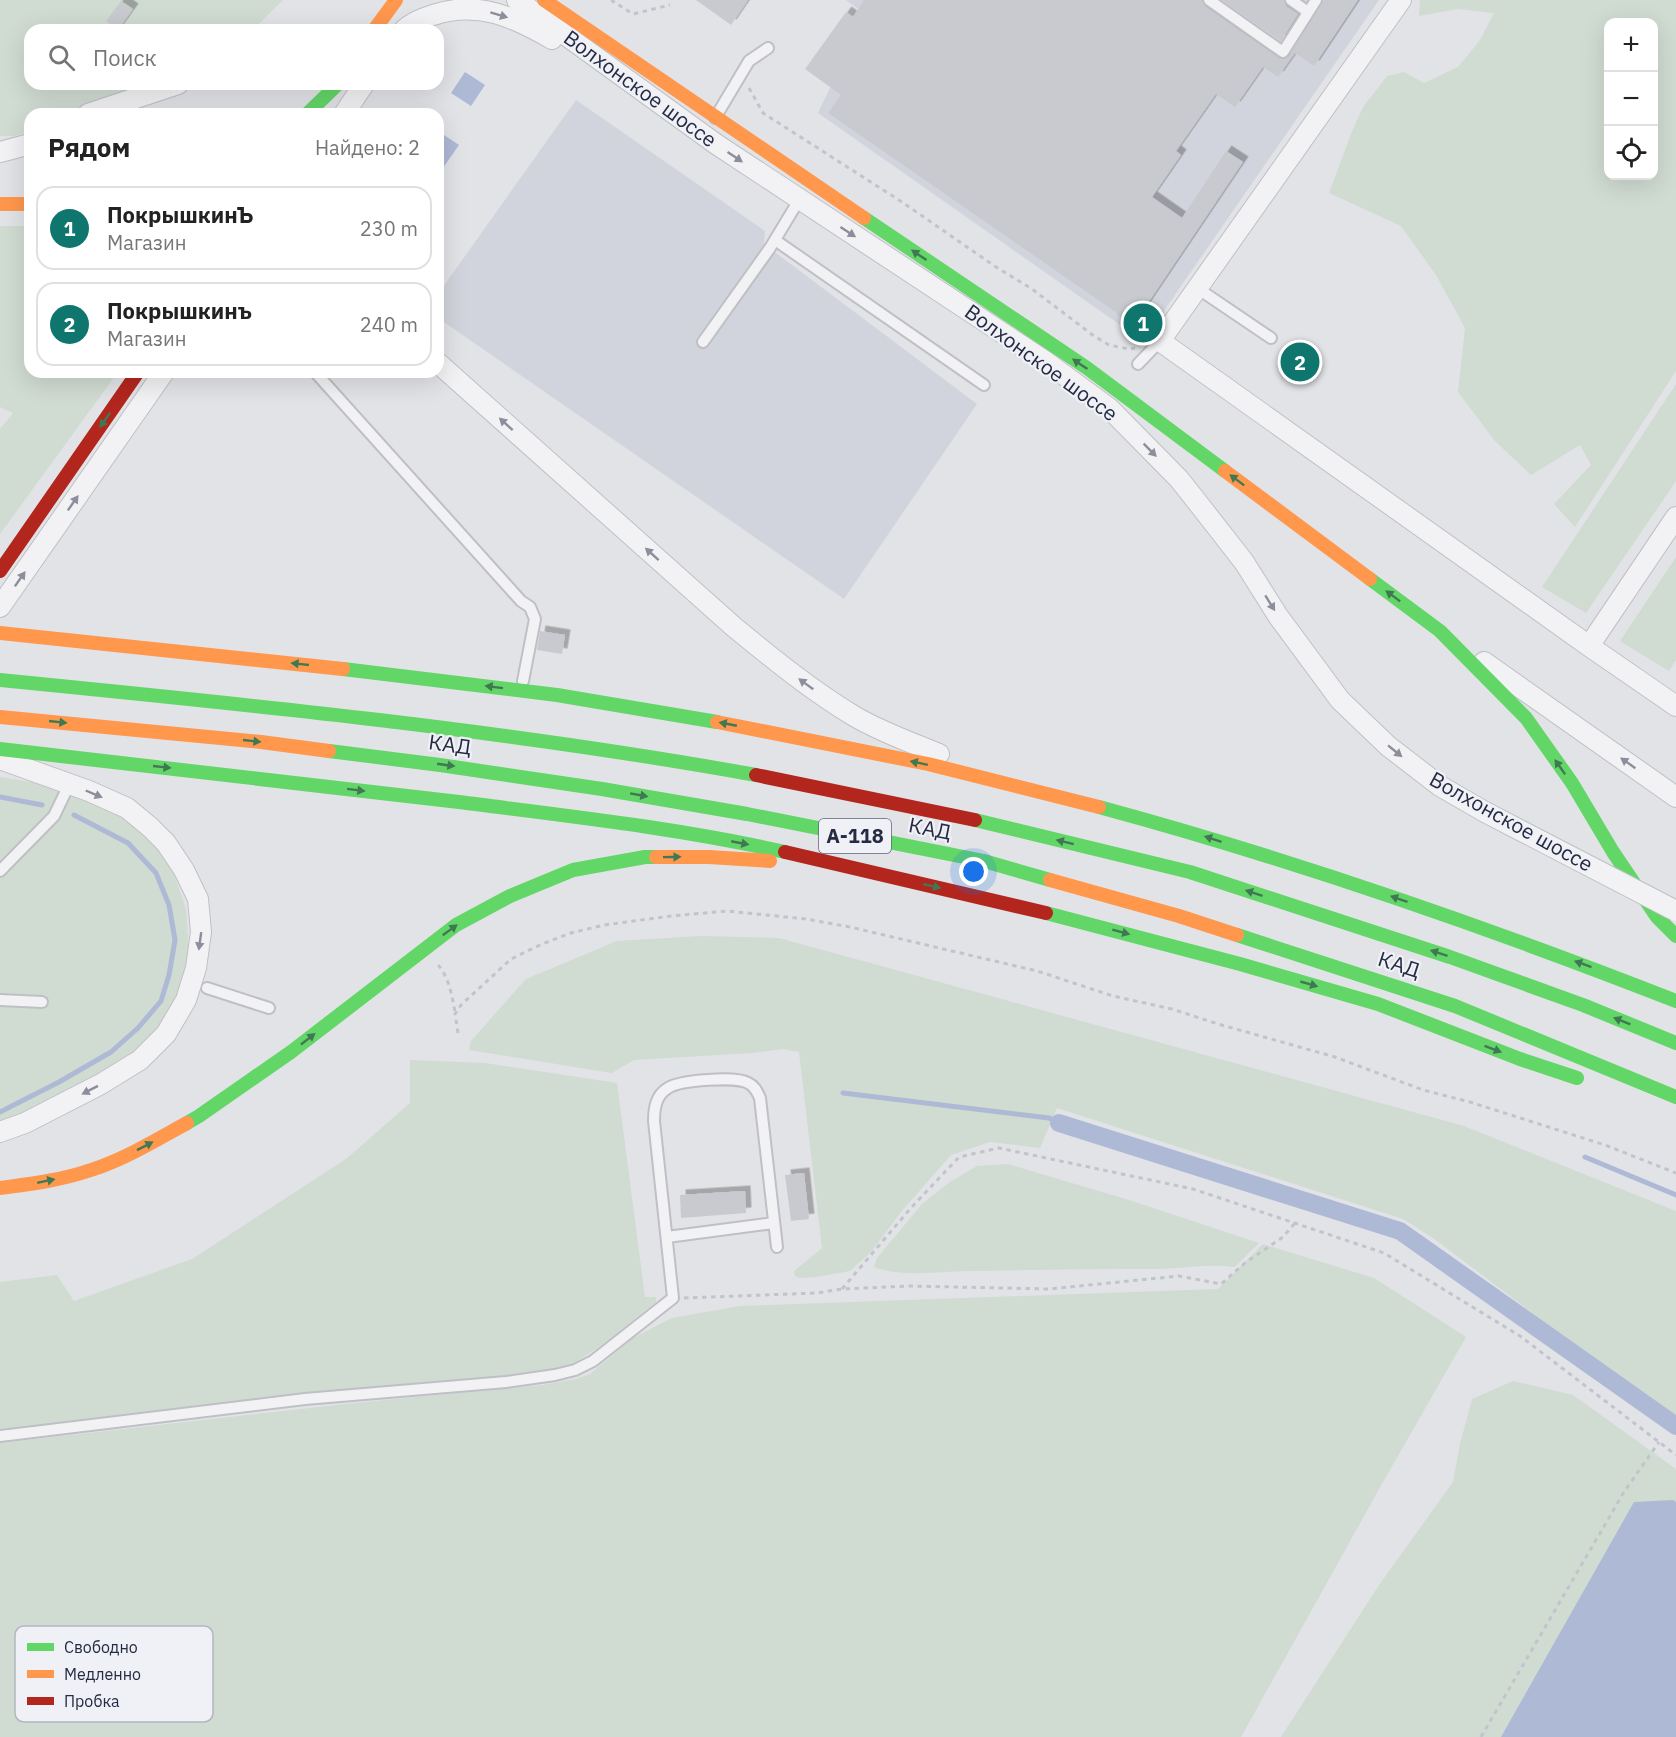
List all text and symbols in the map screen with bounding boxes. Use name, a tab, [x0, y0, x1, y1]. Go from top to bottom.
one-way arrow	[490, 11, 508, 20]
map controls	[1604, 18, 1658, 180]
button: +	[1604, 18, 1658, 72]
street label: Волхонское шоссе	[558, 23, 723, 153]
search box	[24, 24, 444, 90]
icon: search	[45, 41, 78, 74]
text: Поиск	[93, 43, 157, 72]
button: −	[1604, 72, 1658, 126]
button: locate	[1604, 126, 1658, 180]
text: Рядом	[48, 130, 130, 164]
text: Найдено: 2	[315, 134, 420, 161]
one-way arrow	[726, 151, 742, 163]
text: ПокрышкинЪ	[107, 200, 253, 229]
text: 1	[64, 215, 76, 242]
text: 230 m	[360, 215, 418, 242]
one-way arrow	[840, 226, 856, 237]
text: Магазин	[107, 229, 187, 256]
one-way arrow	[911, 249, 927, 261]
text: Покрышкинъ	[107, 296, 252, 325]
street label: Волхонское шоссе	[959, 297, 1124, 427]
pin: 1	[1124, 300, 1162, 346]
text: 2	[64, 311, 76, 338]
text: 240 m	[360, 311, 418, 338]
text: Магазин	[107, 325, 187, 352]
pin: 2	[1280, 340, 1320, 385]
one-way arrow	[1072, 358, 1089, 369]
one-way arrow	[100, 412, 111, 428]
one-way arrow	[499, 418, 514, 431]
one-way arrow	[1142, 442, 1156, 456]
one-way arrow	[1229, 473, 1245, 486]
one-way arrow	[67, 495, 78, 511]
one-way arrow	[644, 547, 659, 561]
one-way arrow	[14, 571, 25, 587]
one-way arrow	[1386, 591, 1401, 603]
one-way arrow	[1264, 595, 1275, 611]
one-way arrow	[290, 659, 309, 669]
one-way arrow	[799, 679, 814, 691]
one-way arrow	[484, 682, 503, 691]
one-way arrow	[49, 717, 68, 727]
one-way arrow	[718, 719, 737, 728]
street label: КАД	[427, 727, 473, 761]
one-way arrow	[243, 736, 262, 746]
one-way arrow	[1387, 744, 1403, 757]
one-way arrow	[1621, 757, 1637, 769]
one-way arrow	[909, 758, 928, 767]
one-way arrow	[1555, 759, 1566, 775]
one-way arrow	[436, 761, 455, 770]
one-way arrow	[153, 762, 172, 772]
street label: Волхонское шоссе	[1425, 765, 1598, 878]
one-way arrow	[347, 785, 366, 794]
one-way arrow	[86, 789, 104, 799]
one-way arrow	[629, 791, 648, 800]
street label: КАД	[906, 810, 954, 846]
road number: А-118	[819, 819, 891, 853]
one-way arrow	[1204, 834, 1222, 843]
one-way arrow	[1056, 837, 1075, 846]
one-way arrow	[730, 839, 749, 848]
one-way arrow	[663, 852, 682, 862]
your location	[959, 857, 988, 886]
one-way arrow	[922, 881, 941, 891]
one-way arrow	[1245, 887, 1263, 897]
one-way arrow	[1390, 893, 1408, 903]
one-way arrow	[442, 924, 458, 936]
one-way arrow	[1112, 928, 1130, 937]
one-way arrow	[195, 932, 204, 951]
street label: КАД	[1375, 944, 1424, 984]
one-way arrow	[1430, 948, 1448, 957]
one-way arrow	[1573, 959, 1591, 969]
one-way arrow	[1300, 980, 1318, 989]
one-way arrow	[1613, 1016, 1631, 1025]
one-way arrow	[299, 1033, 315, 1045]
one-way arrow	[1484, 1045, 1502, 1054]
one-way arrow	[81, 1084, 99, 1094]
one-way arrow	[136, 1141, 153, 1151]
one-way arrow	[37, 1176, 56, 1185]
legend	[15, 1626, 213, 1722]
text: Свободно	[64, 1637, 138, 1657]
text: Медленно	[64, 1664, 141, 1684]
text: Пробка	[64, 1691, 120, 1711]

